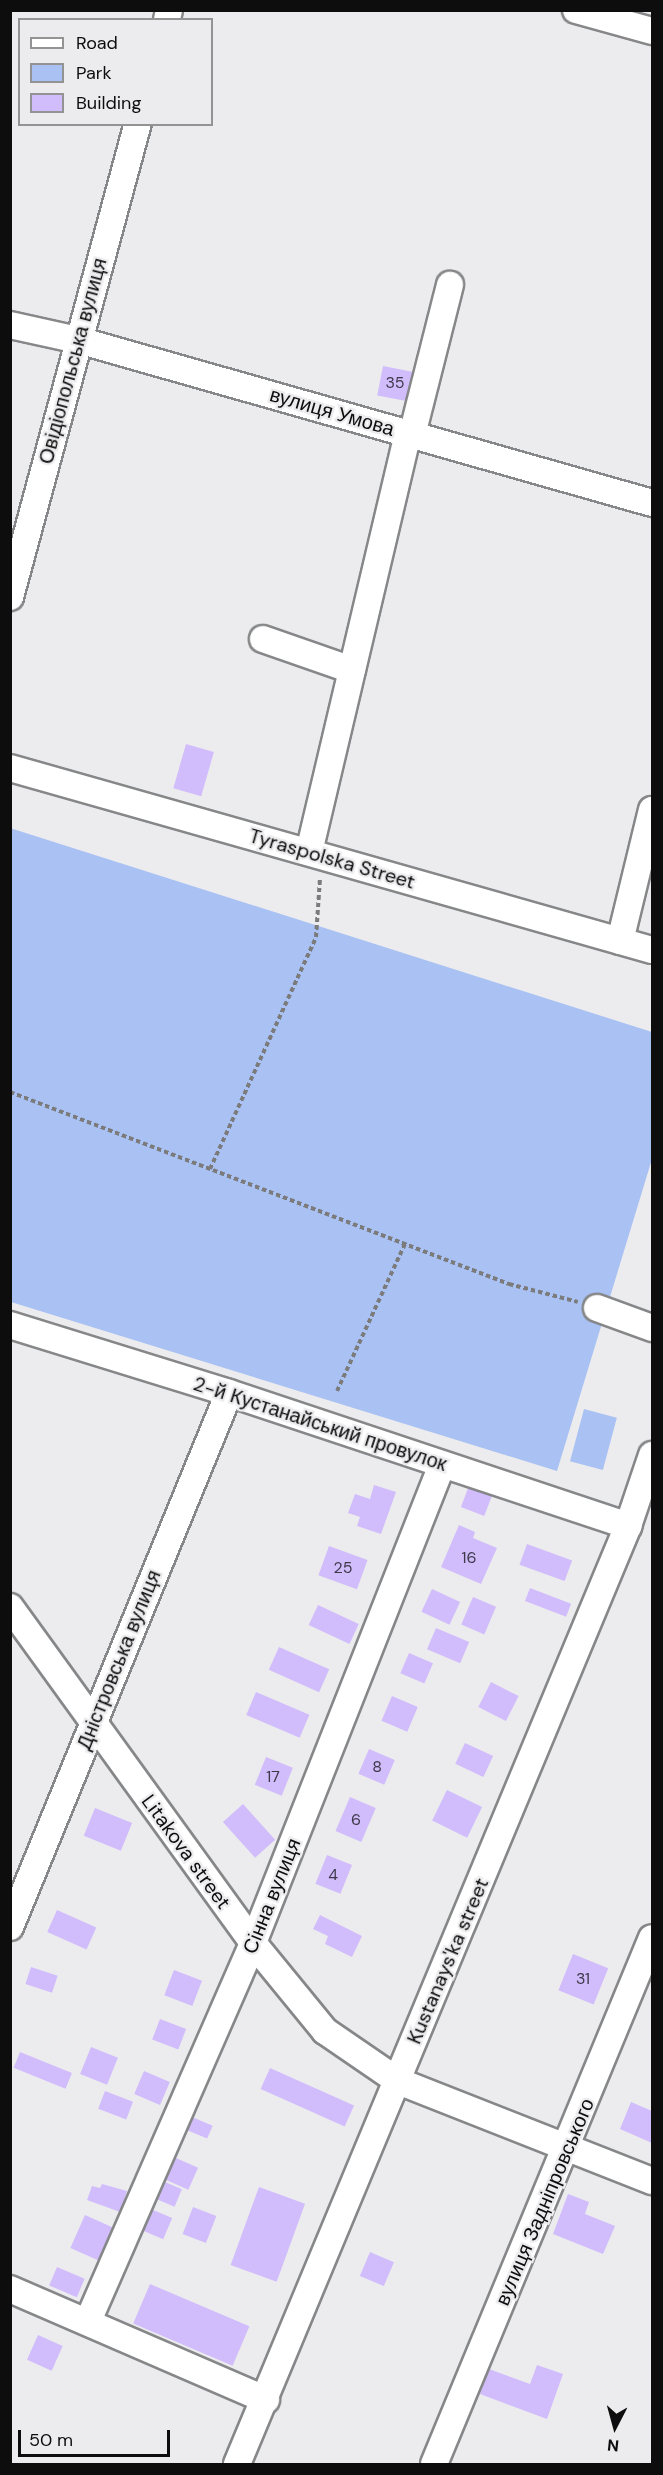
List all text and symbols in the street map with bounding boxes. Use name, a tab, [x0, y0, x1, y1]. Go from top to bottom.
legend	[18, 18, 213, 126]
text: Road	[76, 31, 118, 55]
text: Park	[76, 61, 112, 85]
text: Building	[76, 91, 141, 115]
street label: Овідіопольська вулиця	[34, 255, 112, 467]
house number: 35	[385, 373, 405, 393]
street label: вулиця Умова	[267, 383, 397, 441]
street label: Tyraspolska Street	[246, 824, 418, 894]
street label: 2-й Кустанайський провулок	[190, 1372, 450, 1476]
house number: 16	[461, 1548, 477, 1568]
house number: 25	[334, 1558, 352, 1578]
street label: Дністровська вулиця	[72, 1567, 166, 1753]
house number: 8	[372, 1757, 382, 1777]
house number: 17	[266, 1767, 280, 1787]
street label: Litakova street	[136, 1790, 236, 1914]
house number: 6	[351, 1810, 361, 1830]
street label: Сінна вулиця	[238, 1835, 306, 1957]
house number: 4	[328, 1865, 338, 1885]
street label: Kustanays'ka street	[402, 1874, 494, 2048]
house number: 31	[576, 1969, 590, 1989]
street label: вулиця Задніпровського	[490, 2095, 600, 2309]
north arrow	[585, 2397, 645, 2457]
scale bar	[21, 2418, 172, 2456]
text: 50 m	[29, 2428, 73, 2452]
text: N	[606, 2434, 620, 2456]

